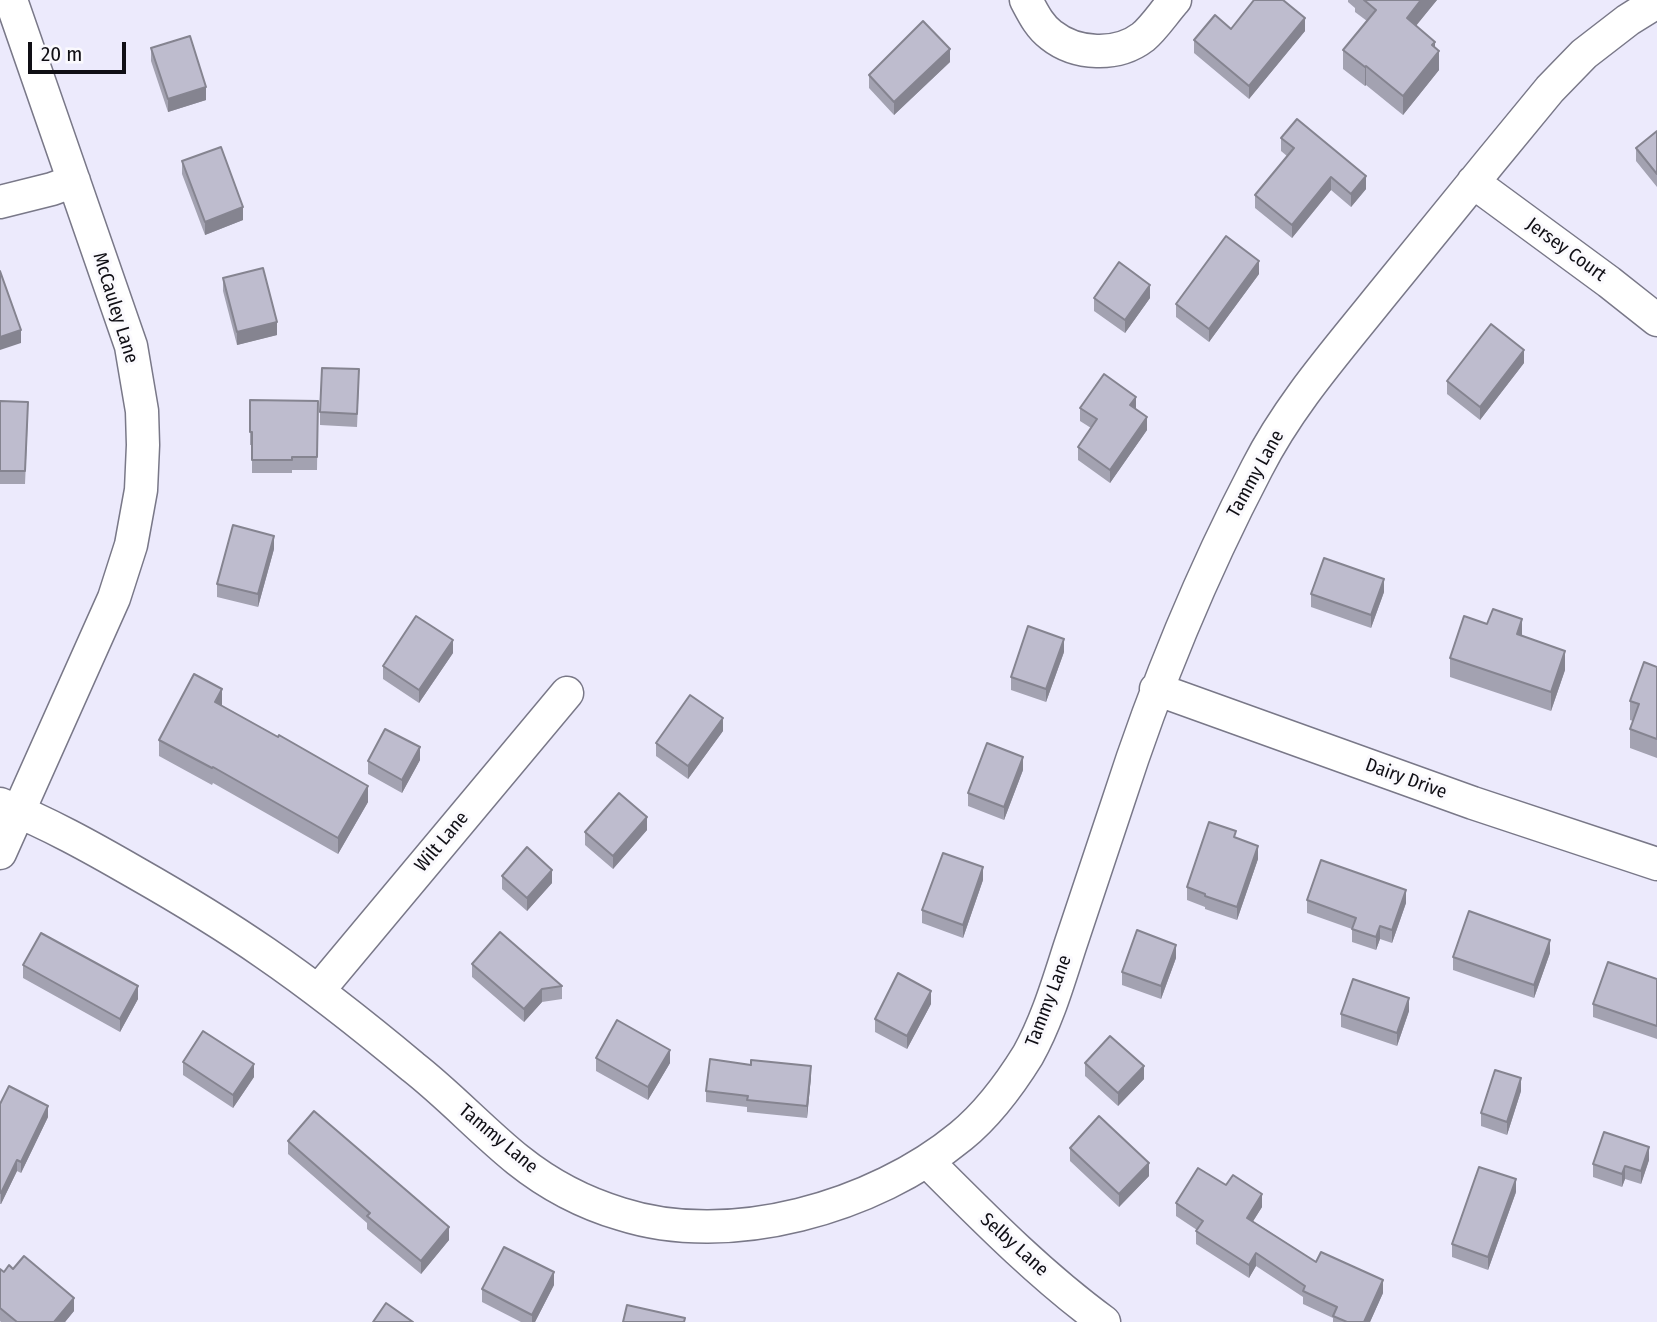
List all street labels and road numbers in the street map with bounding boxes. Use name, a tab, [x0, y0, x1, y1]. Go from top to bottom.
street label: Jersey Court	[1522, 213, 1610, 287]
street label: McCauley Lane	[87, 250, 143, 366]
street label: Tammy Lane	[1223, 426, 1289, 522]
street label: Dairy Drive	[1362, 754, 1450, 804]
street label: Wilt Lane	[410, 807, 474, 877]
street label: Tammy Lane	[1021, 952, 1077, 1050]
street label: Tammy Lane	[454, 1099, 542, 1179]
street label: Selby Lane	[975, 1208, 1053, 1282]

